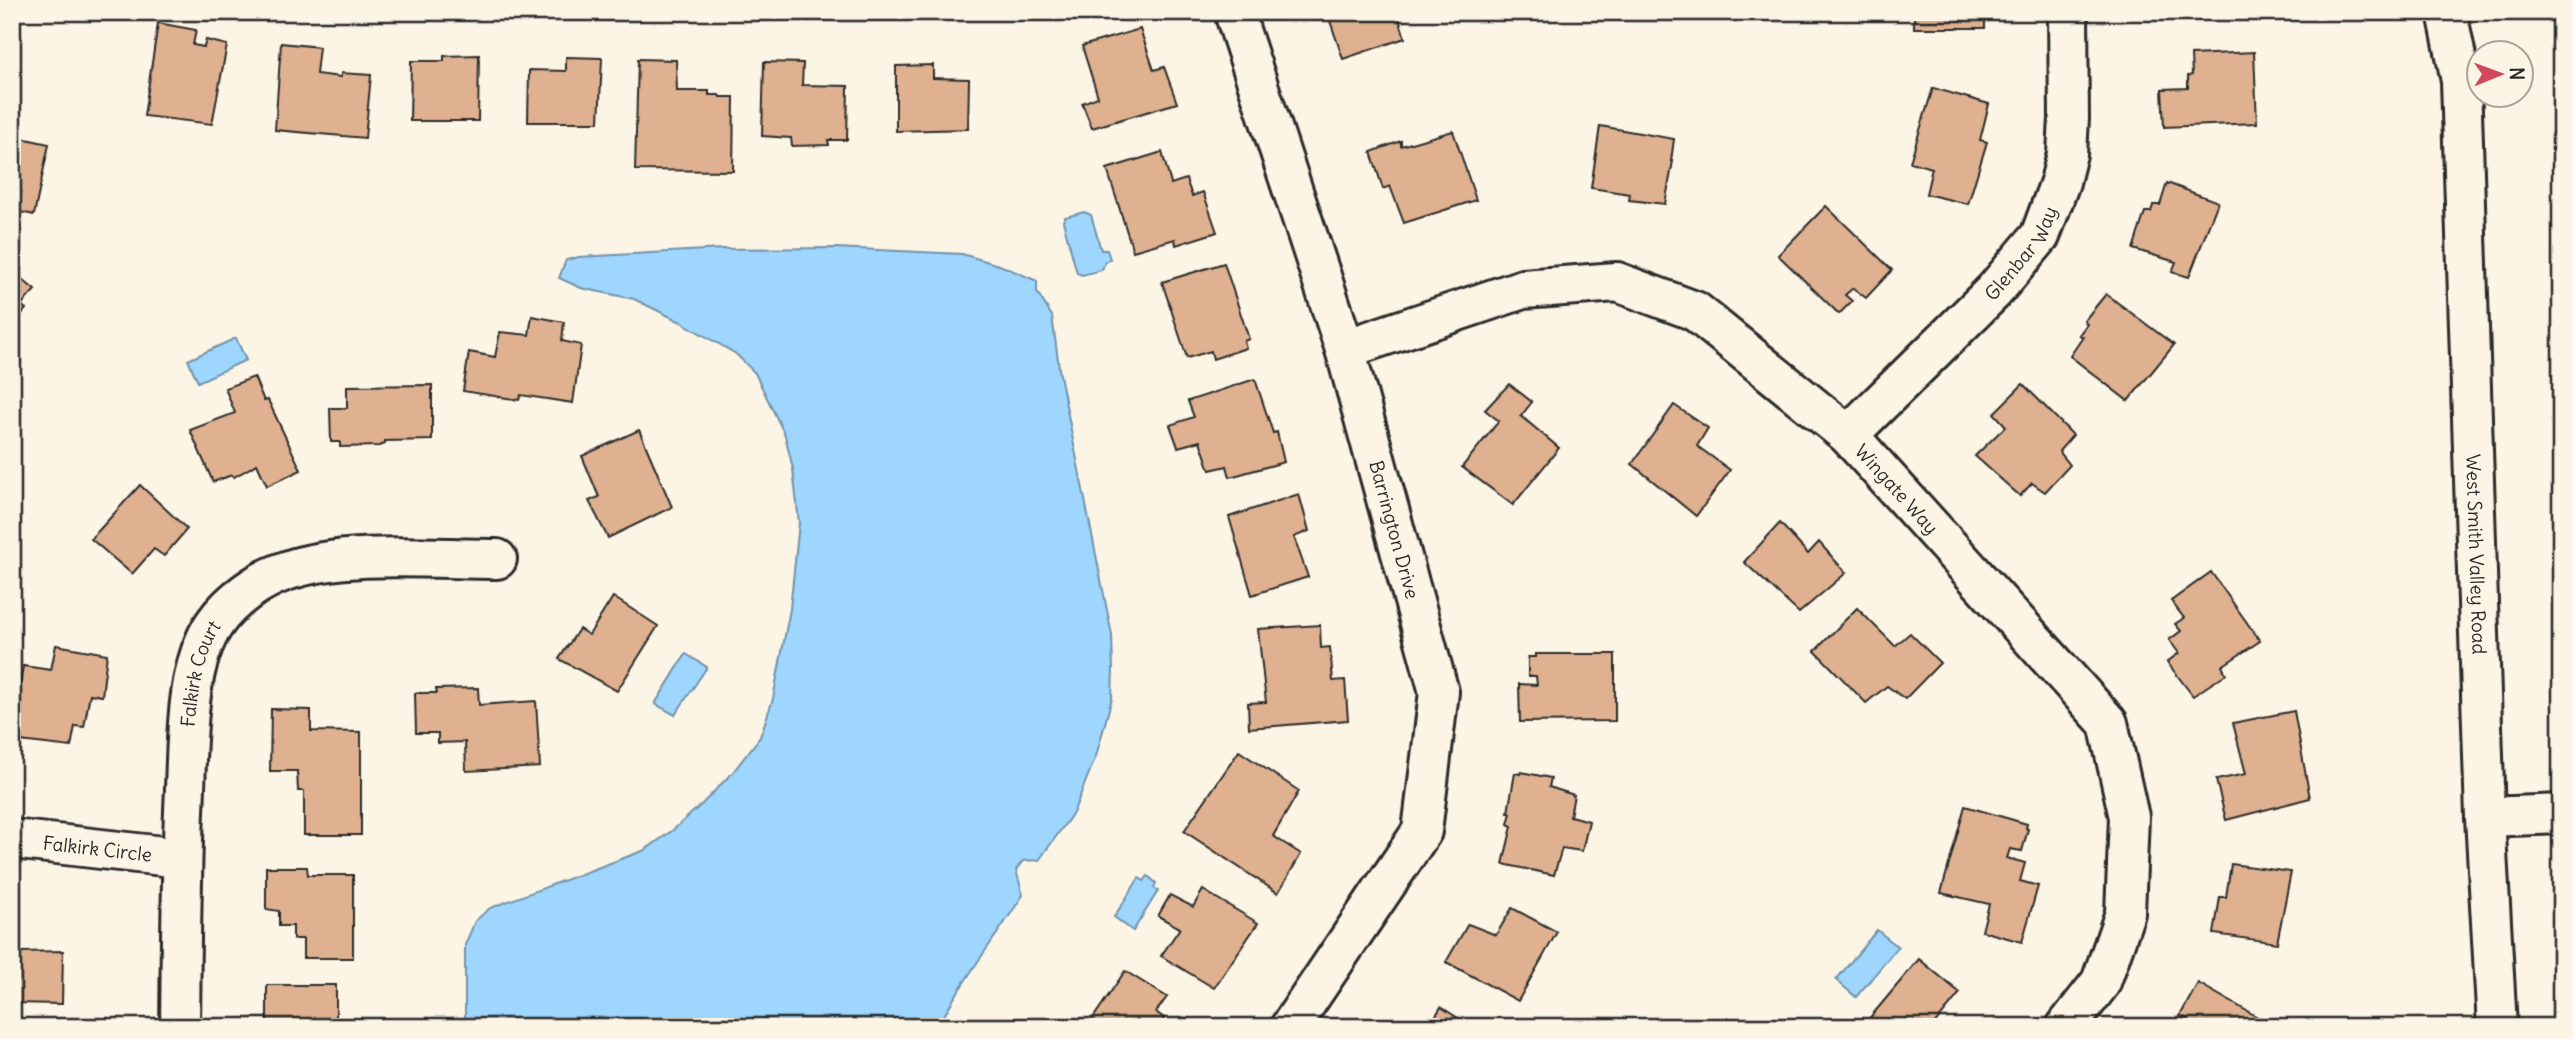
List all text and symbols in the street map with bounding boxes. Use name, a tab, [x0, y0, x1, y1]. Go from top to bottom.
north arrow	[2464, 38, 2534, 108]
text: N	[2505, 67, 2529, 80]
street label: Glenbar Way	[1979, 203, 2062, 306]
street label: Wingate Way	[1850, 439, 1944, 539]
street label: West Smith Valley Road	[2461, 454, 2492, 655]
street label: Barrington Drive	[1364, 458, 1425, 601]
street label: Falkirk Court	[176, 616, 225, 728]
street label: Falkirk Circle	[42, 831, 153, 867]

